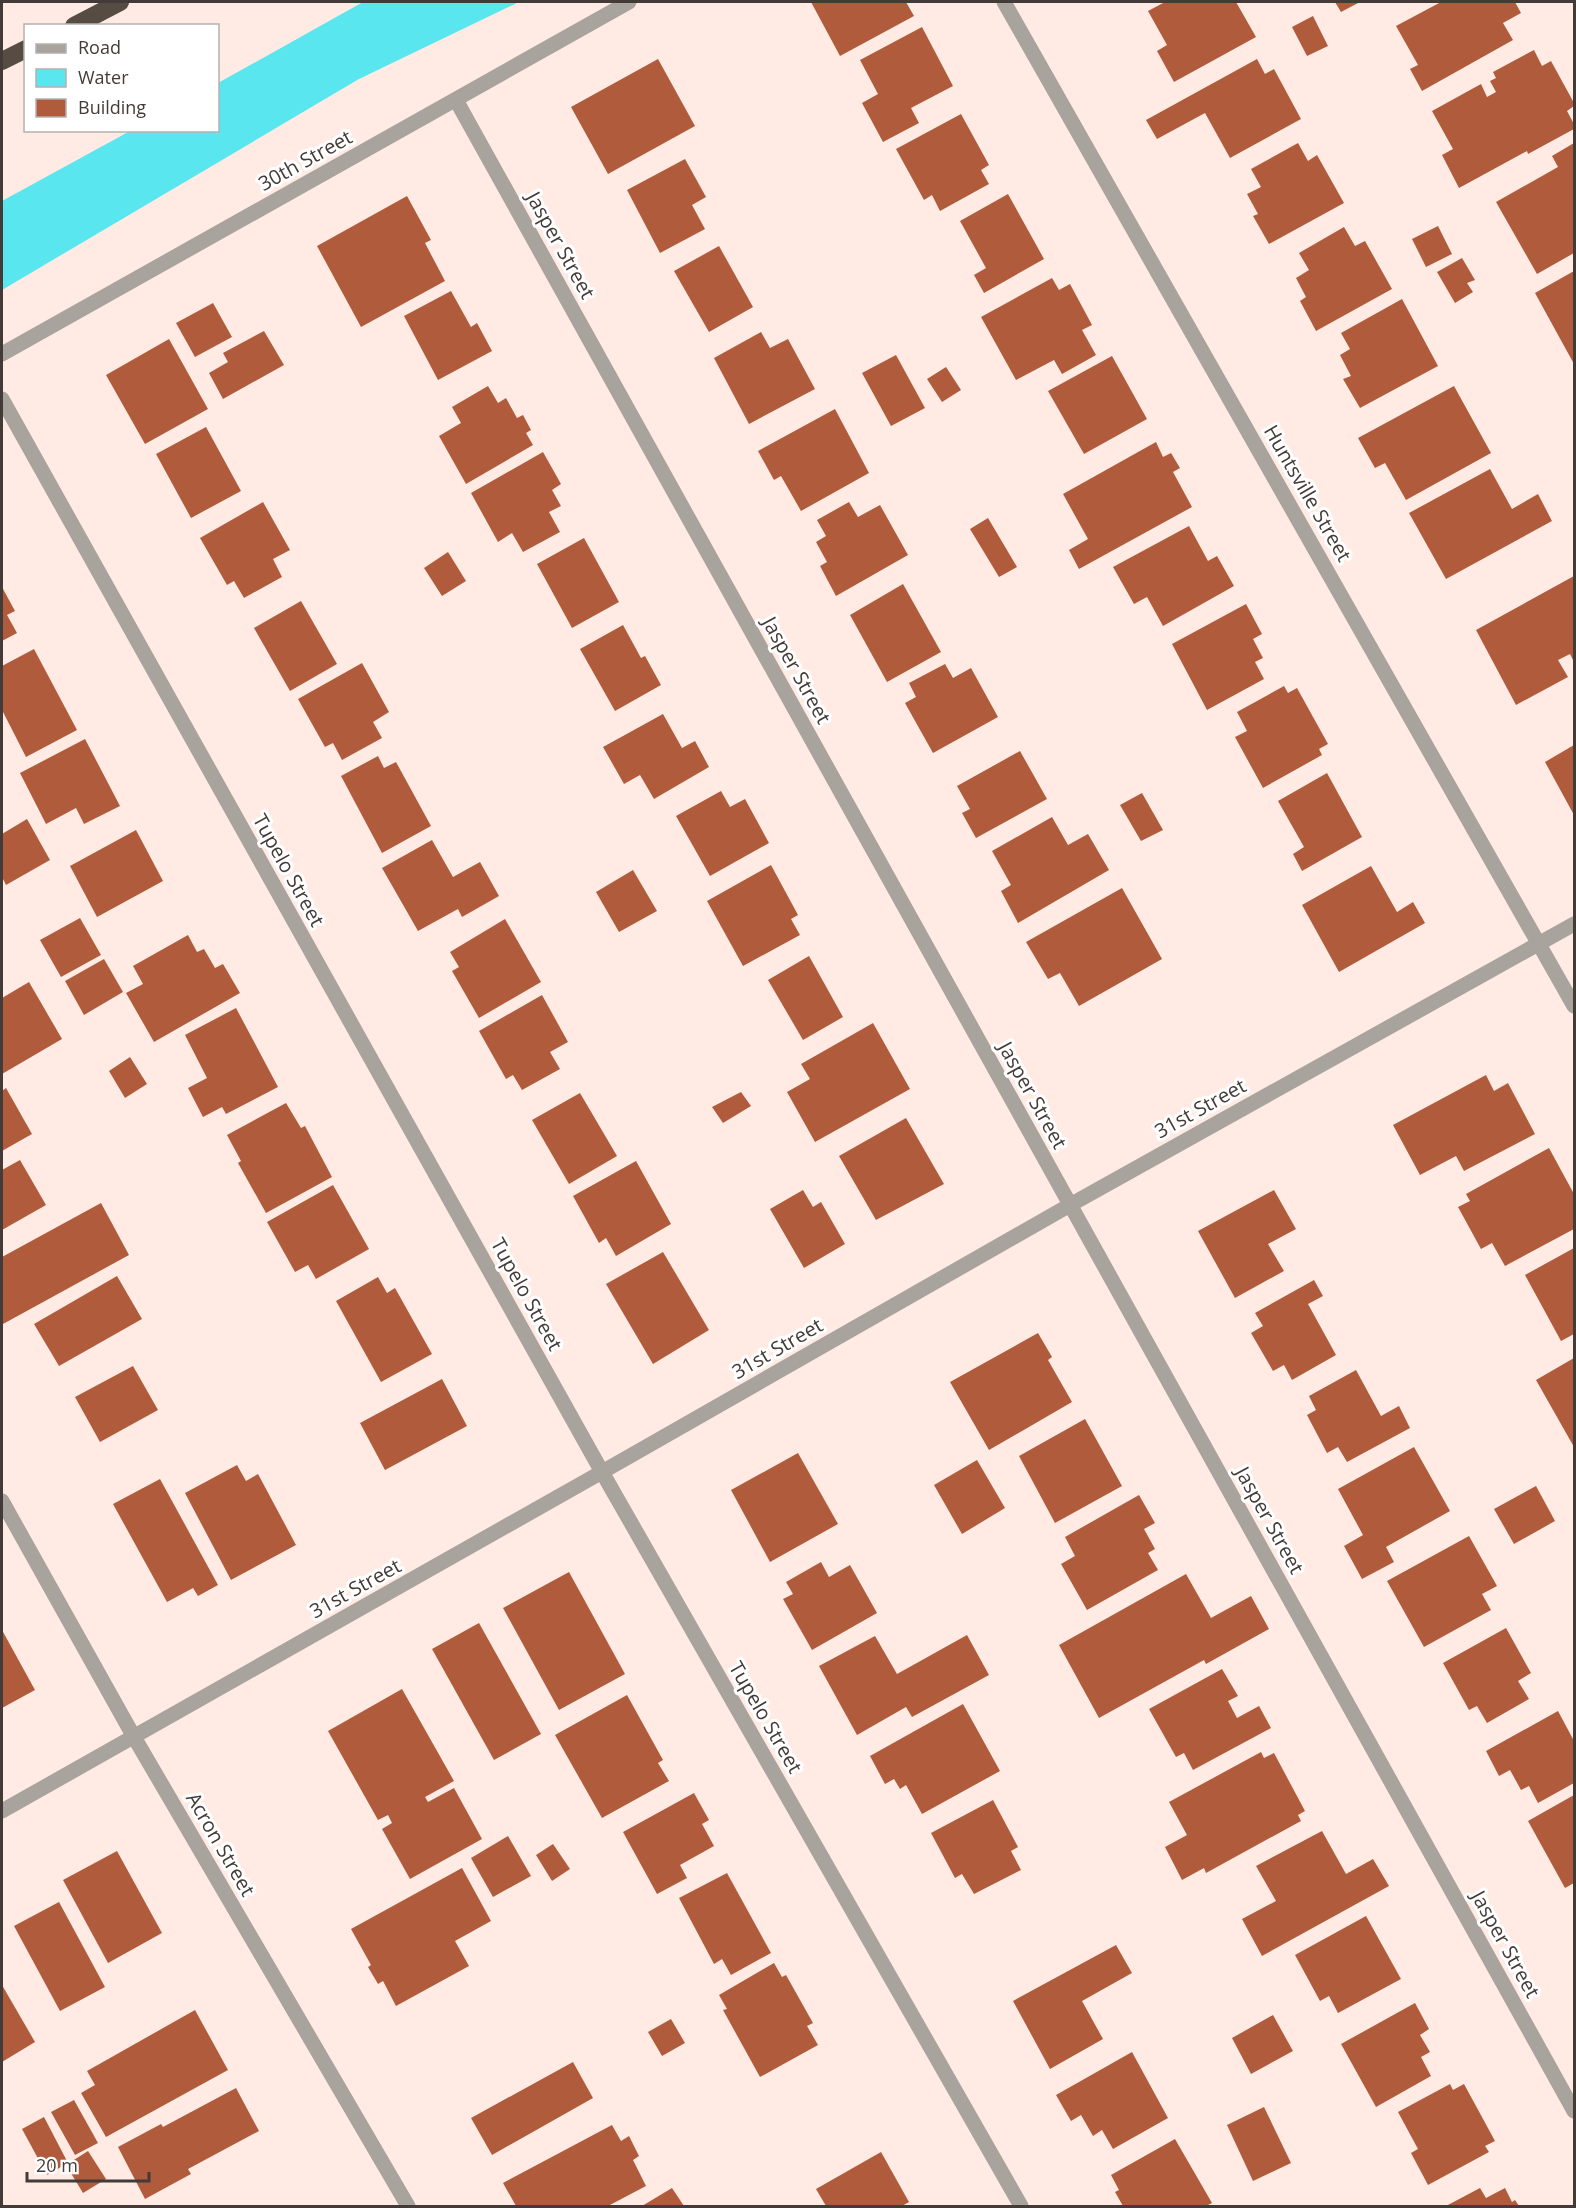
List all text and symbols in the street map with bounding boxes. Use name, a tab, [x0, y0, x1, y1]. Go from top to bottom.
legend	[24, 24, 219, 132]
text: Road	[78, 35, 121, 59]
text: Water	[78, 65, 129, 89]
text: Building	[78, 95, 146, 119]
street label: 30th Street	[253, 123, 357, 197]
street label: Jasper Street	[519, 185, 602, 303]
street label: Huntsville Street	[1258, 420, 1358, 566]
street label: Jasper Street	[755, 610, 838, 728]
street label: Tupelo Street	[247, 809, 331, 931]
street label: Jasper Street	[991, 1035, 1074, 1153]
street label: 31st Street	[1149, 1072, 1251, 1144]
street label: Tupelo Street	[485, 1233, 569, 1355]
street label: 31st Street	[727, 1311, 827, 1385]
street label: Jasper Street	[1228, 1460, 1311, 1578]
street label: 31st Street	[304, 1552, 406, 1624]
street label: Tupelo Street	[723, 1656, 809, 1778]
street label: Acron Street	[180, 1787, 262, 1901]
street label: Jasper Street	[1464, 1884, 1547, 2002]
scale bar	[27, 2145, 148, 2183]
text: 20 m	[36, 2153, 78, 2177]

